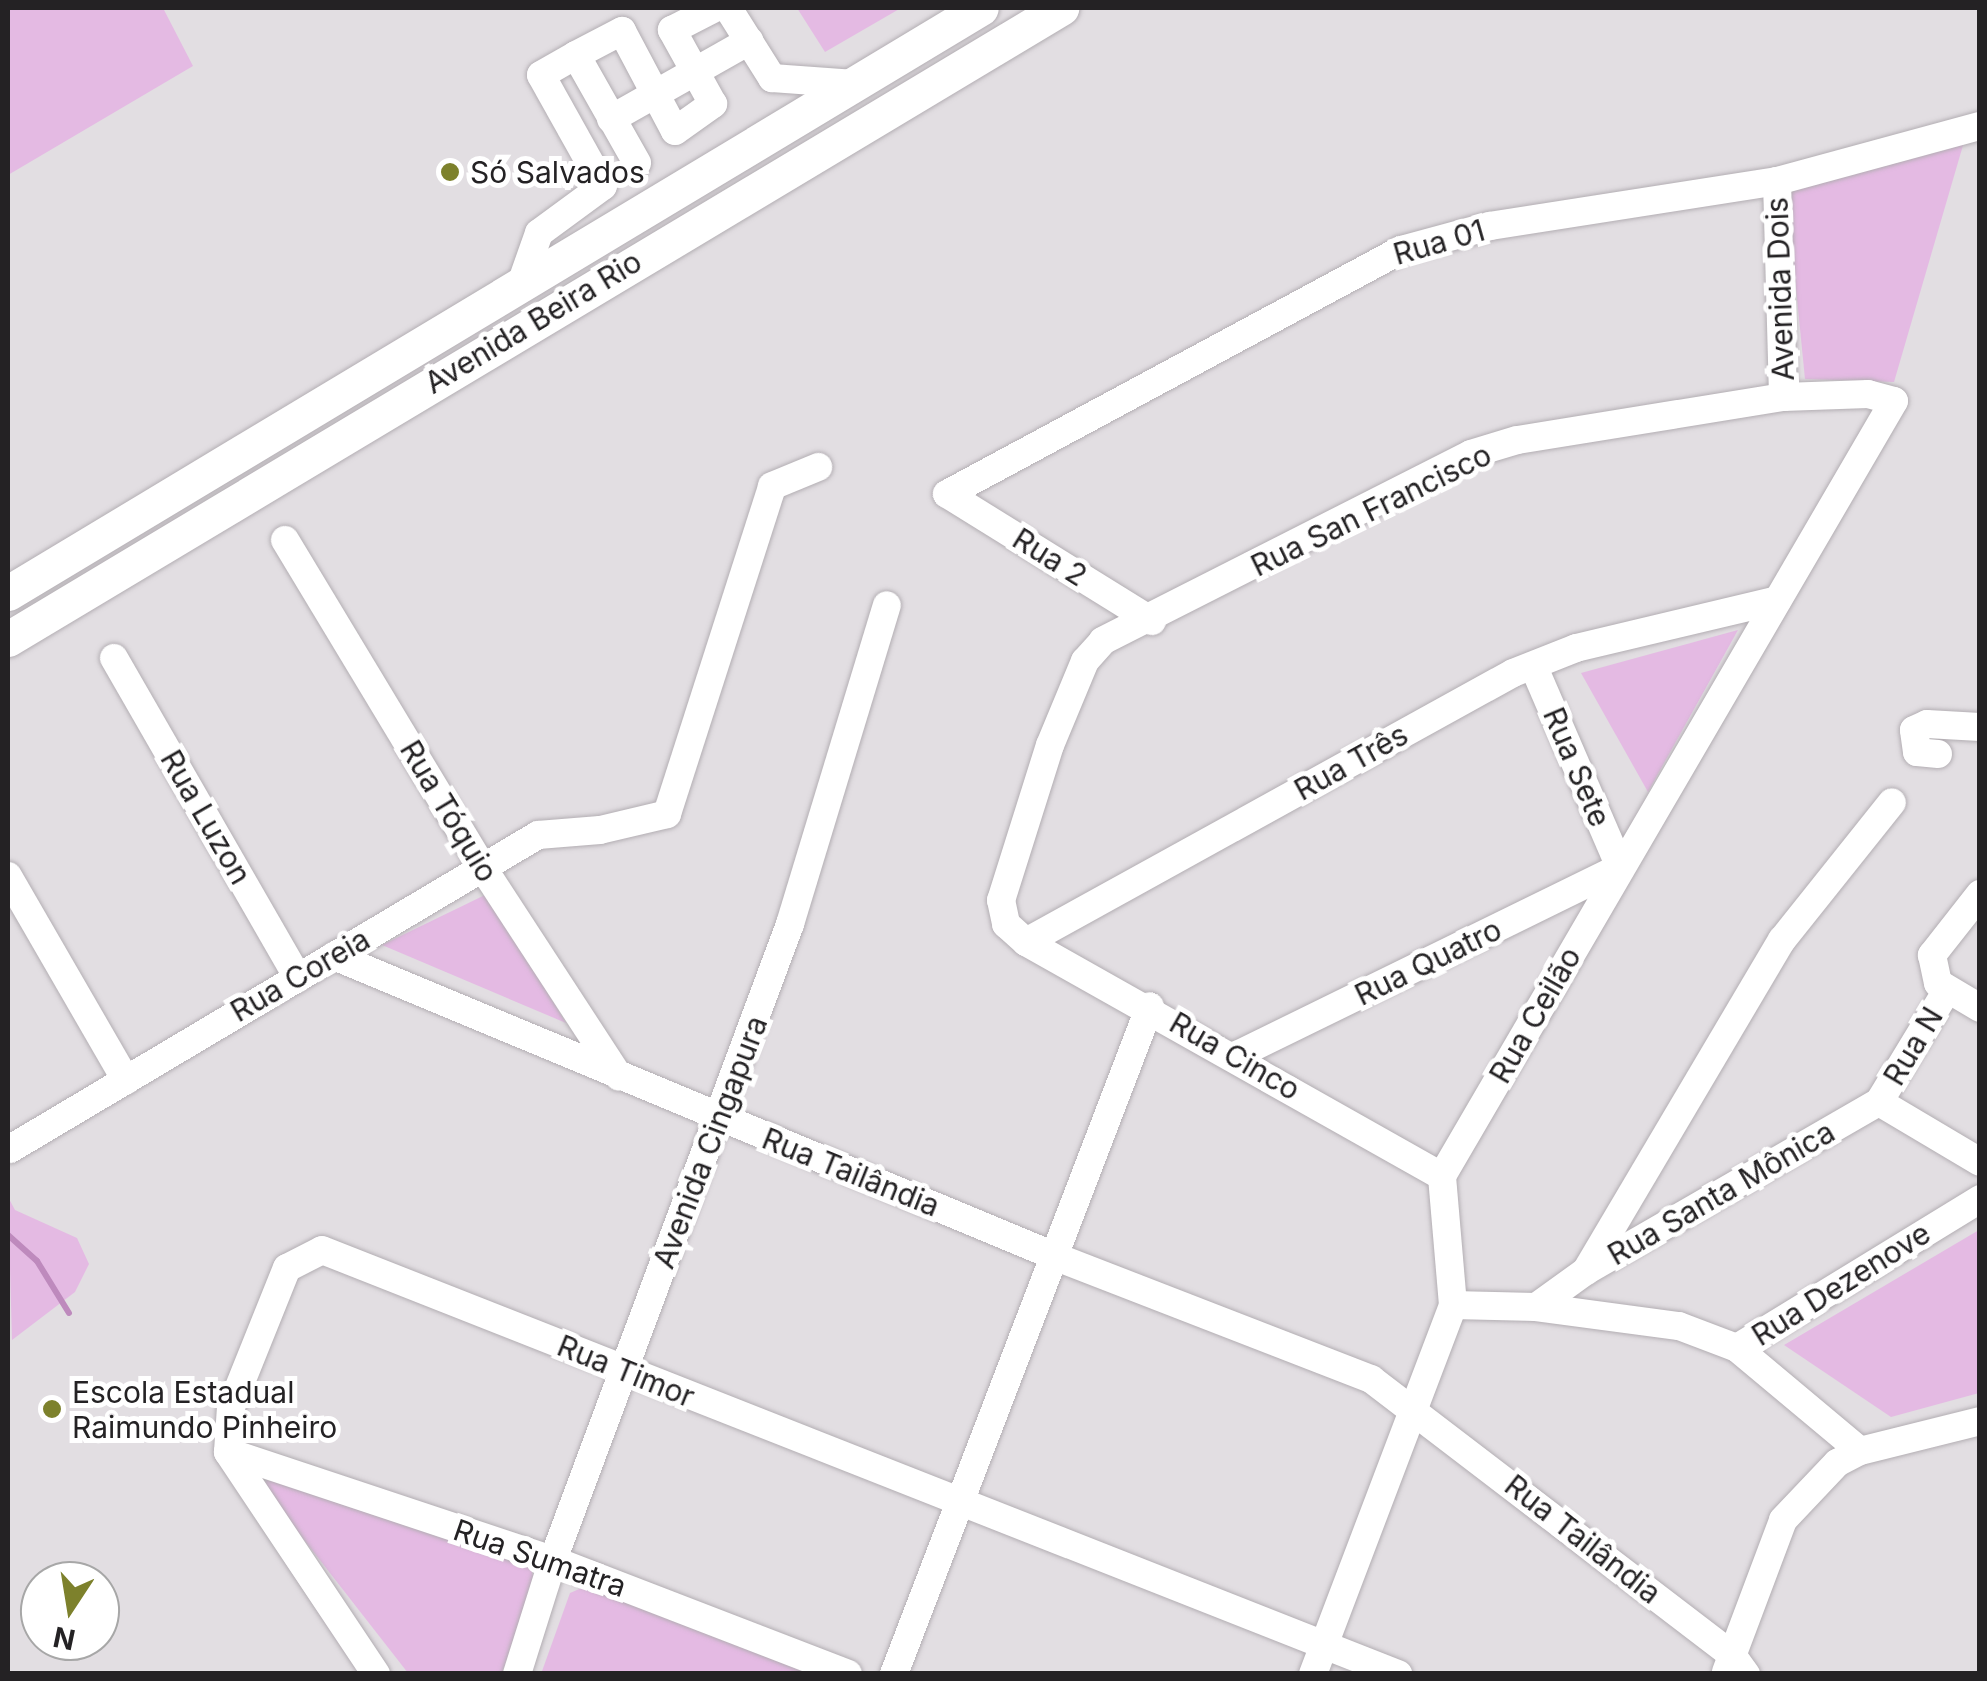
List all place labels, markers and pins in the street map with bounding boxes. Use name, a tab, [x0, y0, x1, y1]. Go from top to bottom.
place label: Só Salvados	[470, 154, 645, 190]
marker: Só Salvados	[439, 161, 461, 183]
place label: Escola Estadual Raimundo Pinheiro	[72, 1374, 337, 1444]
marker: Escola Estadual Raimundo Pinheiro	[41, 1398, 63, 1420]

